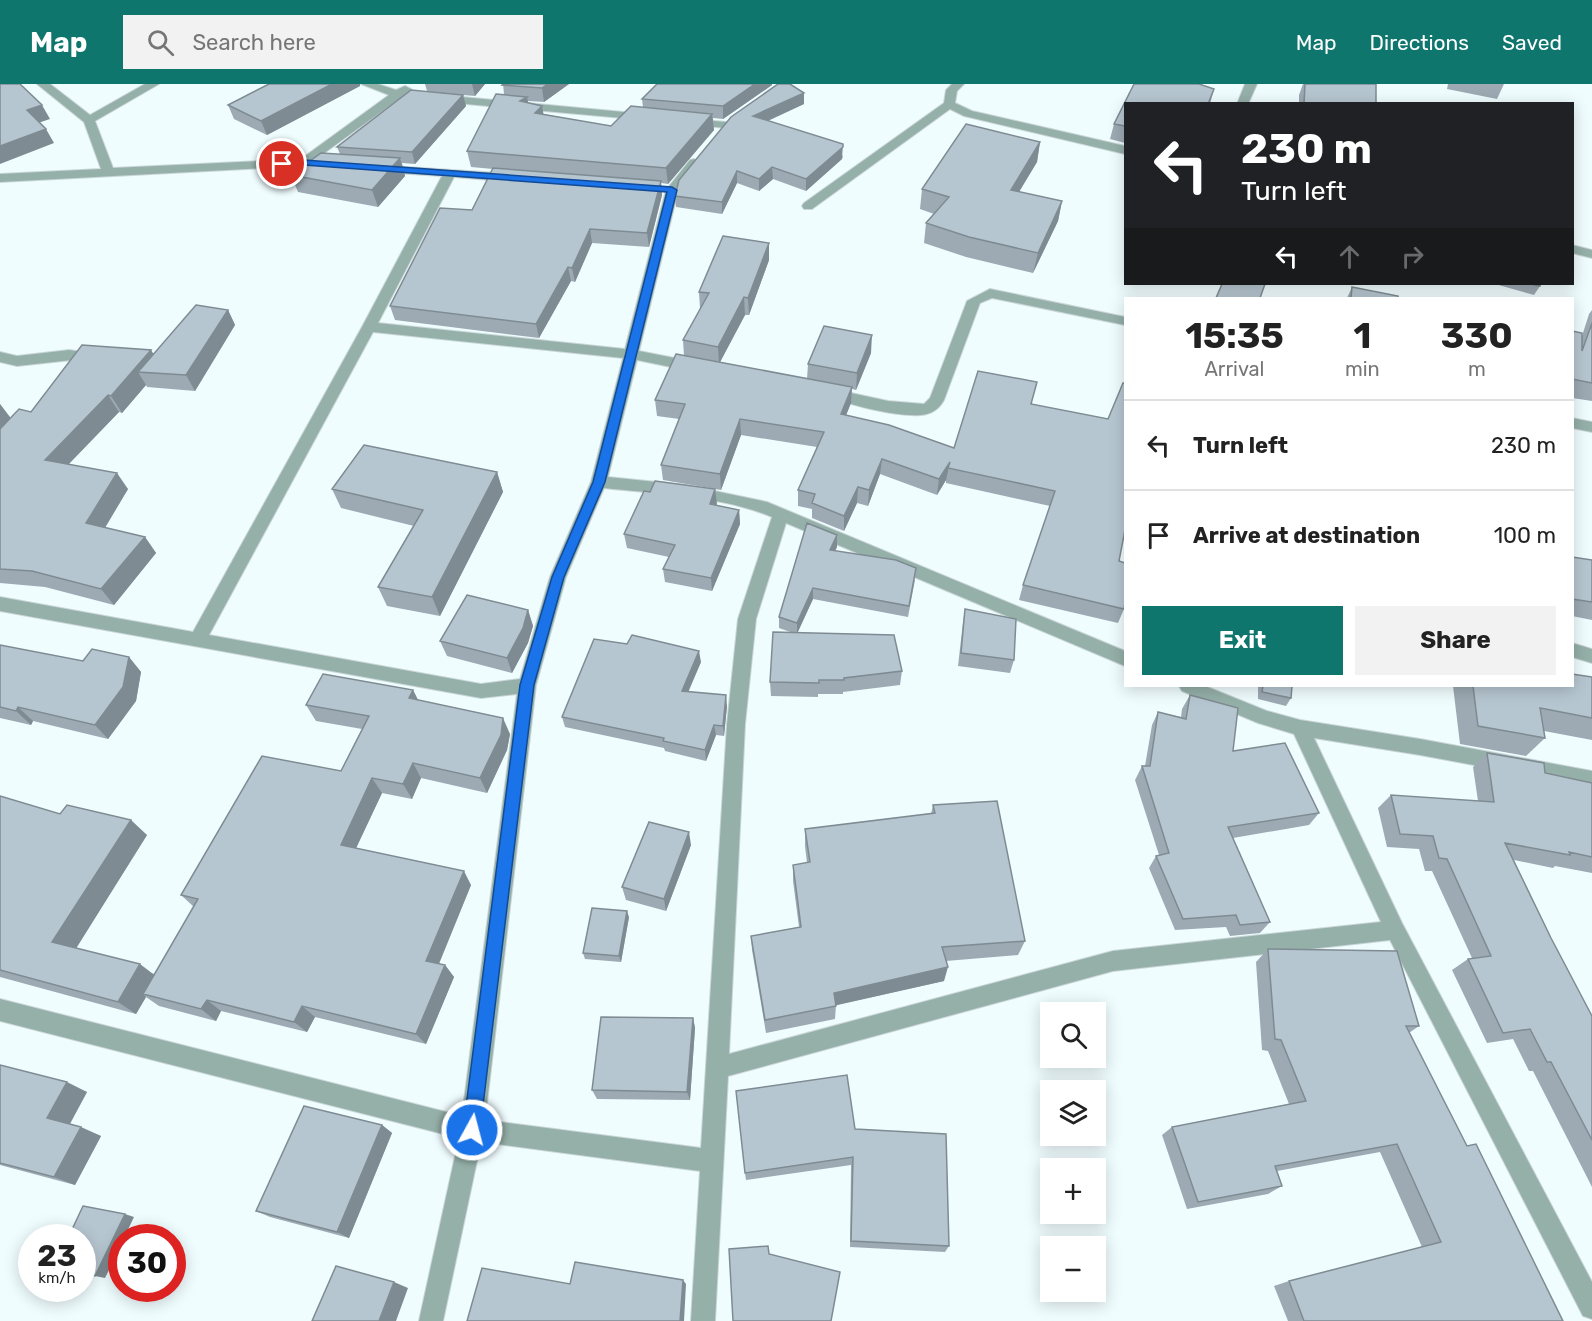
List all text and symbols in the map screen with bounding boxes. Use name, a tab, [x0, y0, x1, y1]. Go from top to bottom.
search box	[123, 15, 543, 69]
text: Map	[30, 26, 87, 59]
icon: search	[144, 26, 177, 59]
text: Search here	[192, 29, 316, 56]
text: Map	[1296, 30, 1337, 55]
text: Directions	[1370, 30, 1469, 55]
text: Saved	[1502, 30, 1562, 55]
text: 230 m	[1241, 124, 1372, 174]
icon: left	[1142, 126, 1220, 204]
pin	[256, 138, 307, 189]
icon: arrive	[265, 147, 298, 180]
text: Turn left	[1241, 175, 1346, 207]
icon: left	[1270, 240, 1303, 273]
icon: ahead	[1333, 240, 1366, 273]
icon: right	[1396, 240, 1429, 273]
text: 15:35	[1185, 314, 1284, 357]
text: 1	[1353, 314, 1371, 357]
text: 330	[1441, 314, 1513, 357]
text: Arrival	[1204, 357, 1264, 381]
text: min	[1345, 357, 1380, 381]
text: m	[1468, 357, 1486, 381]
icon: left	[1142, 429, 1175, 462]
text: Turn left	[1193, 432, 1288, 459]
text: 230 m	[1491, 432, 1556, 459]
icon: arrive	[1142, 519, 1175, 552]
text: Arrive at destination	[1193, 522, 1420, 549]
text: 100 m	[1494, 522, 1556, 549]
button: Exit	[1142, 606, 1343, 675]
button: Share	[1355, 606, 1556, 675]
map controls	[1040, 1002, 1106, 1302]
button: search	[1040, 1002, 1106, 1068]
button: layers	[1040, 1080, 1106, 1146]
position arrow	[440, 1098, 504, 1162]
button: +	[1040, 1158, 1106, 1224]
speed limit sign: 30	[108, 1224, 186, 1302]
button: −	[1040, 1236, 1106, 1302]
text: 23	[37, 1238, 77, 1274]
text: km/h	[38, 1269, 76, 1287]

